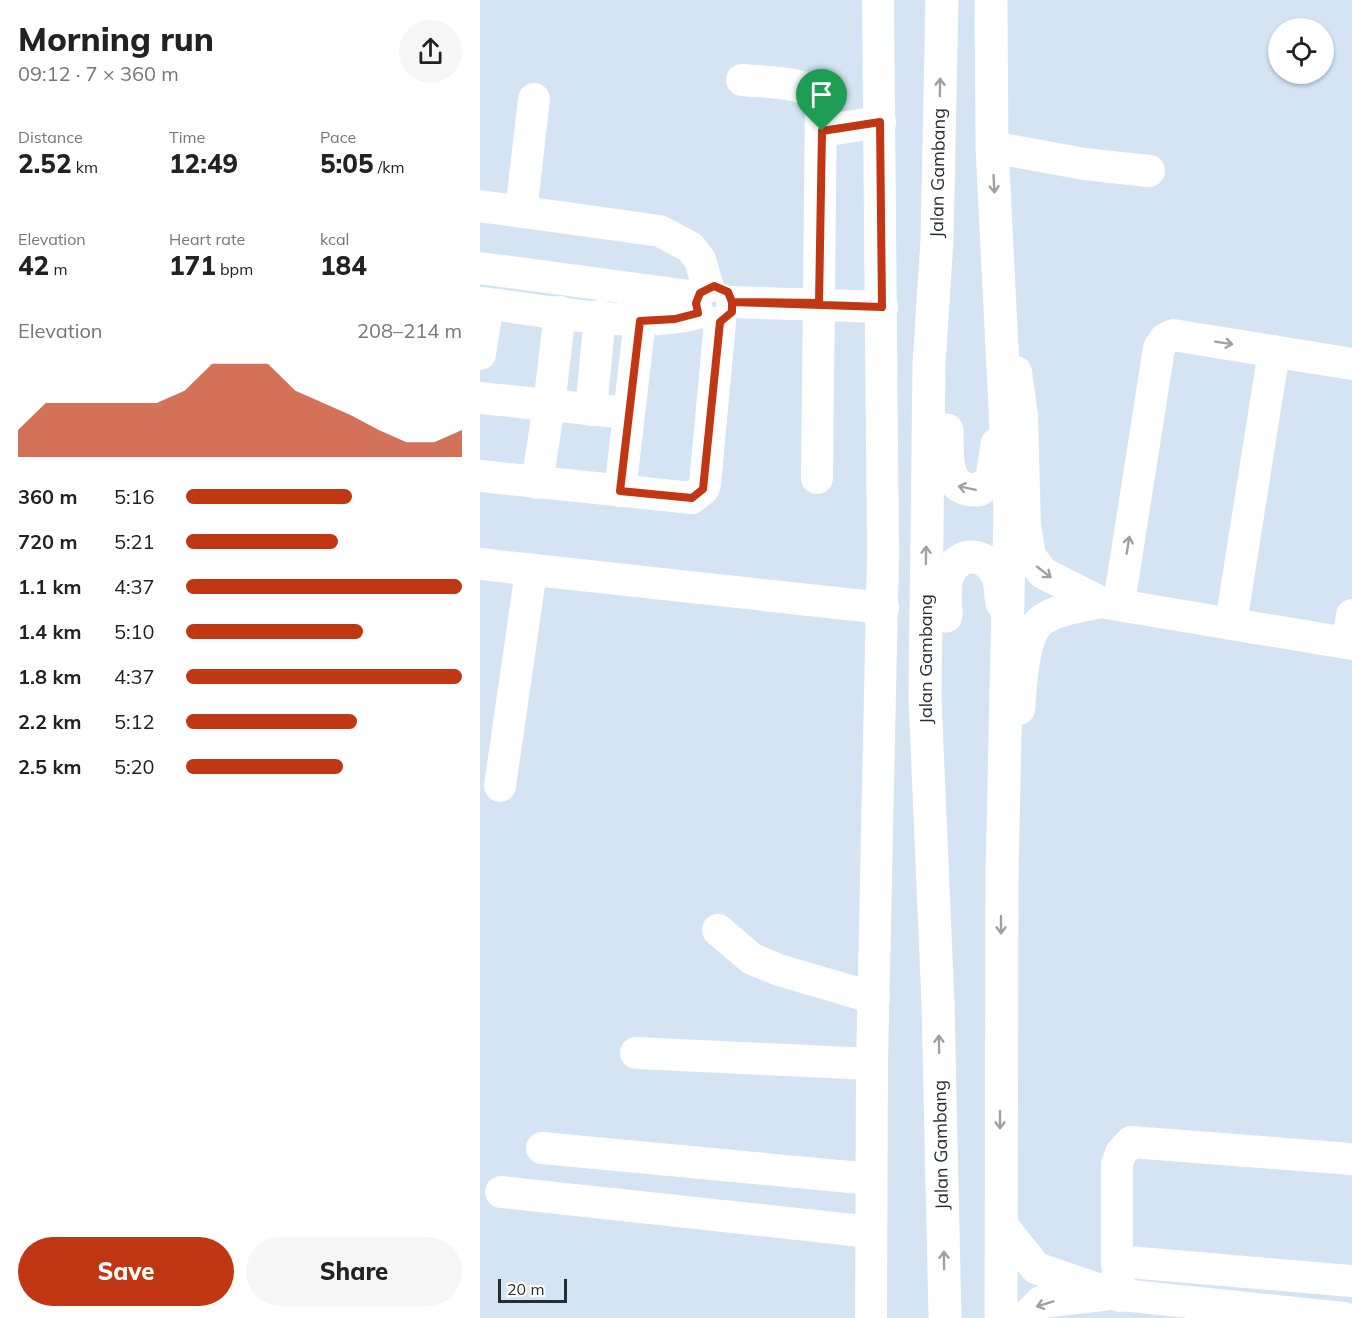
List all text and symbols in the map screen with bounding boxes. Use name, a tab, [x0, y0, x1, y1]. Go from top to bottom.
text: Morning run	[18, 18, 214, 59]
map controls	[1268, 18, 1334, 84]
button: locate	[1268, 18, 1334, 84]
button: share	[399, 20, 462, 83]
text: 09:12 · 7 × 360 m	[18, 61, 179, 86]
pin	[796, 69, 847, 131]
icon: arrive	[805, 78, 838, 111]
one-way arrow	[934, 78, 946, 98]
street label: Jalan Gambang	[925, 108, 950, 238]
text: Distance	[18, 127, 83, 147]
text: Time	[169, 127, 205, 147]
text: Pace	[320, 127, 356, 147]
text: 2.52	[18, 147, 72, 180]
text: 12:49	[169, 147, 238, 180]
text: 5:05	[320, 147, 374, 180]
text: km	[72, 157, 98, 177]
text: /km	[374, 157, 405, 177]
one-way arrow	[988, 174, 999, 194]
text: Elevation	[18, 229, 86, 249]
text: Heart rate	[169, 229, 245, 249]
text: kcal	[320, 229, 349, 249]
text: 42	[18, 249, 49, 282]
text: 171	[169, 249, 216, 282]
text: 184	[320, 249, 367, 282]
text: m	[49, 259, 67, 279]
text: bpm	[216, 259, 253, 279]
text: Elevation	[18, 318, 103, 343]
text: 208–214 m	[357, 318, 462, 343]
one-way arrow	[1213, 338, 1233, 349]
one-way arrow	[958, 482, 977, 493]
text: 360 m	[18, 484, 77, 509]
text: 5:16	[114, 484, 155, 509]
text: 720 m	[18, 529, 77, 554]
text: 5:21	[114, 529, 155, 554]
one-way arrow	[1123, 536, 1134, 556]
one-way arrow	[921, 545, 932, 565]
one-way arrow	[1036, 566, 1052, 579]
text: 1.1 km	[18, 574, 81, 599]
text: 4:37	[114, 574, 155, 599]
street label: Jalan Gambang	[914, 594, 937, 724]
text: 1.4 km	[18, 619, 81, 644]
text: 5:10	[114, 619, 155, 644]
text: 1.8 km	[18, 664, 81, 689]
text: 4:37	[114, 664, 155, 689]
text: 2.2 km	[18, 709, 81, 734]
text: 5:12	[114, 709, 155, 734]
text: 2.5 km	[18, 754, 81, 779]
text: 5:20	[114, 754, 155, 779]
one-way arrow	[996, 914, 1007, 934]
one-way arrow	[933, 1034, 945, 1054]
street label: Jalan Gambang	[928, 1080, 953, 1210]
one-way arrow	[994, 1109, 1006, 1129]
button: Save	[18, 1237, 234, 1306]
button: Share	[246, 1237, 462, 1306]
one-way arrow	[938, 1250, 949, 1270]
scale bar	[498, 1276, 567, 1304]
text: 20 m	[507, 1279, 544, 1299]
one-way arrow	[1036, 1299, 1055, 1310]

